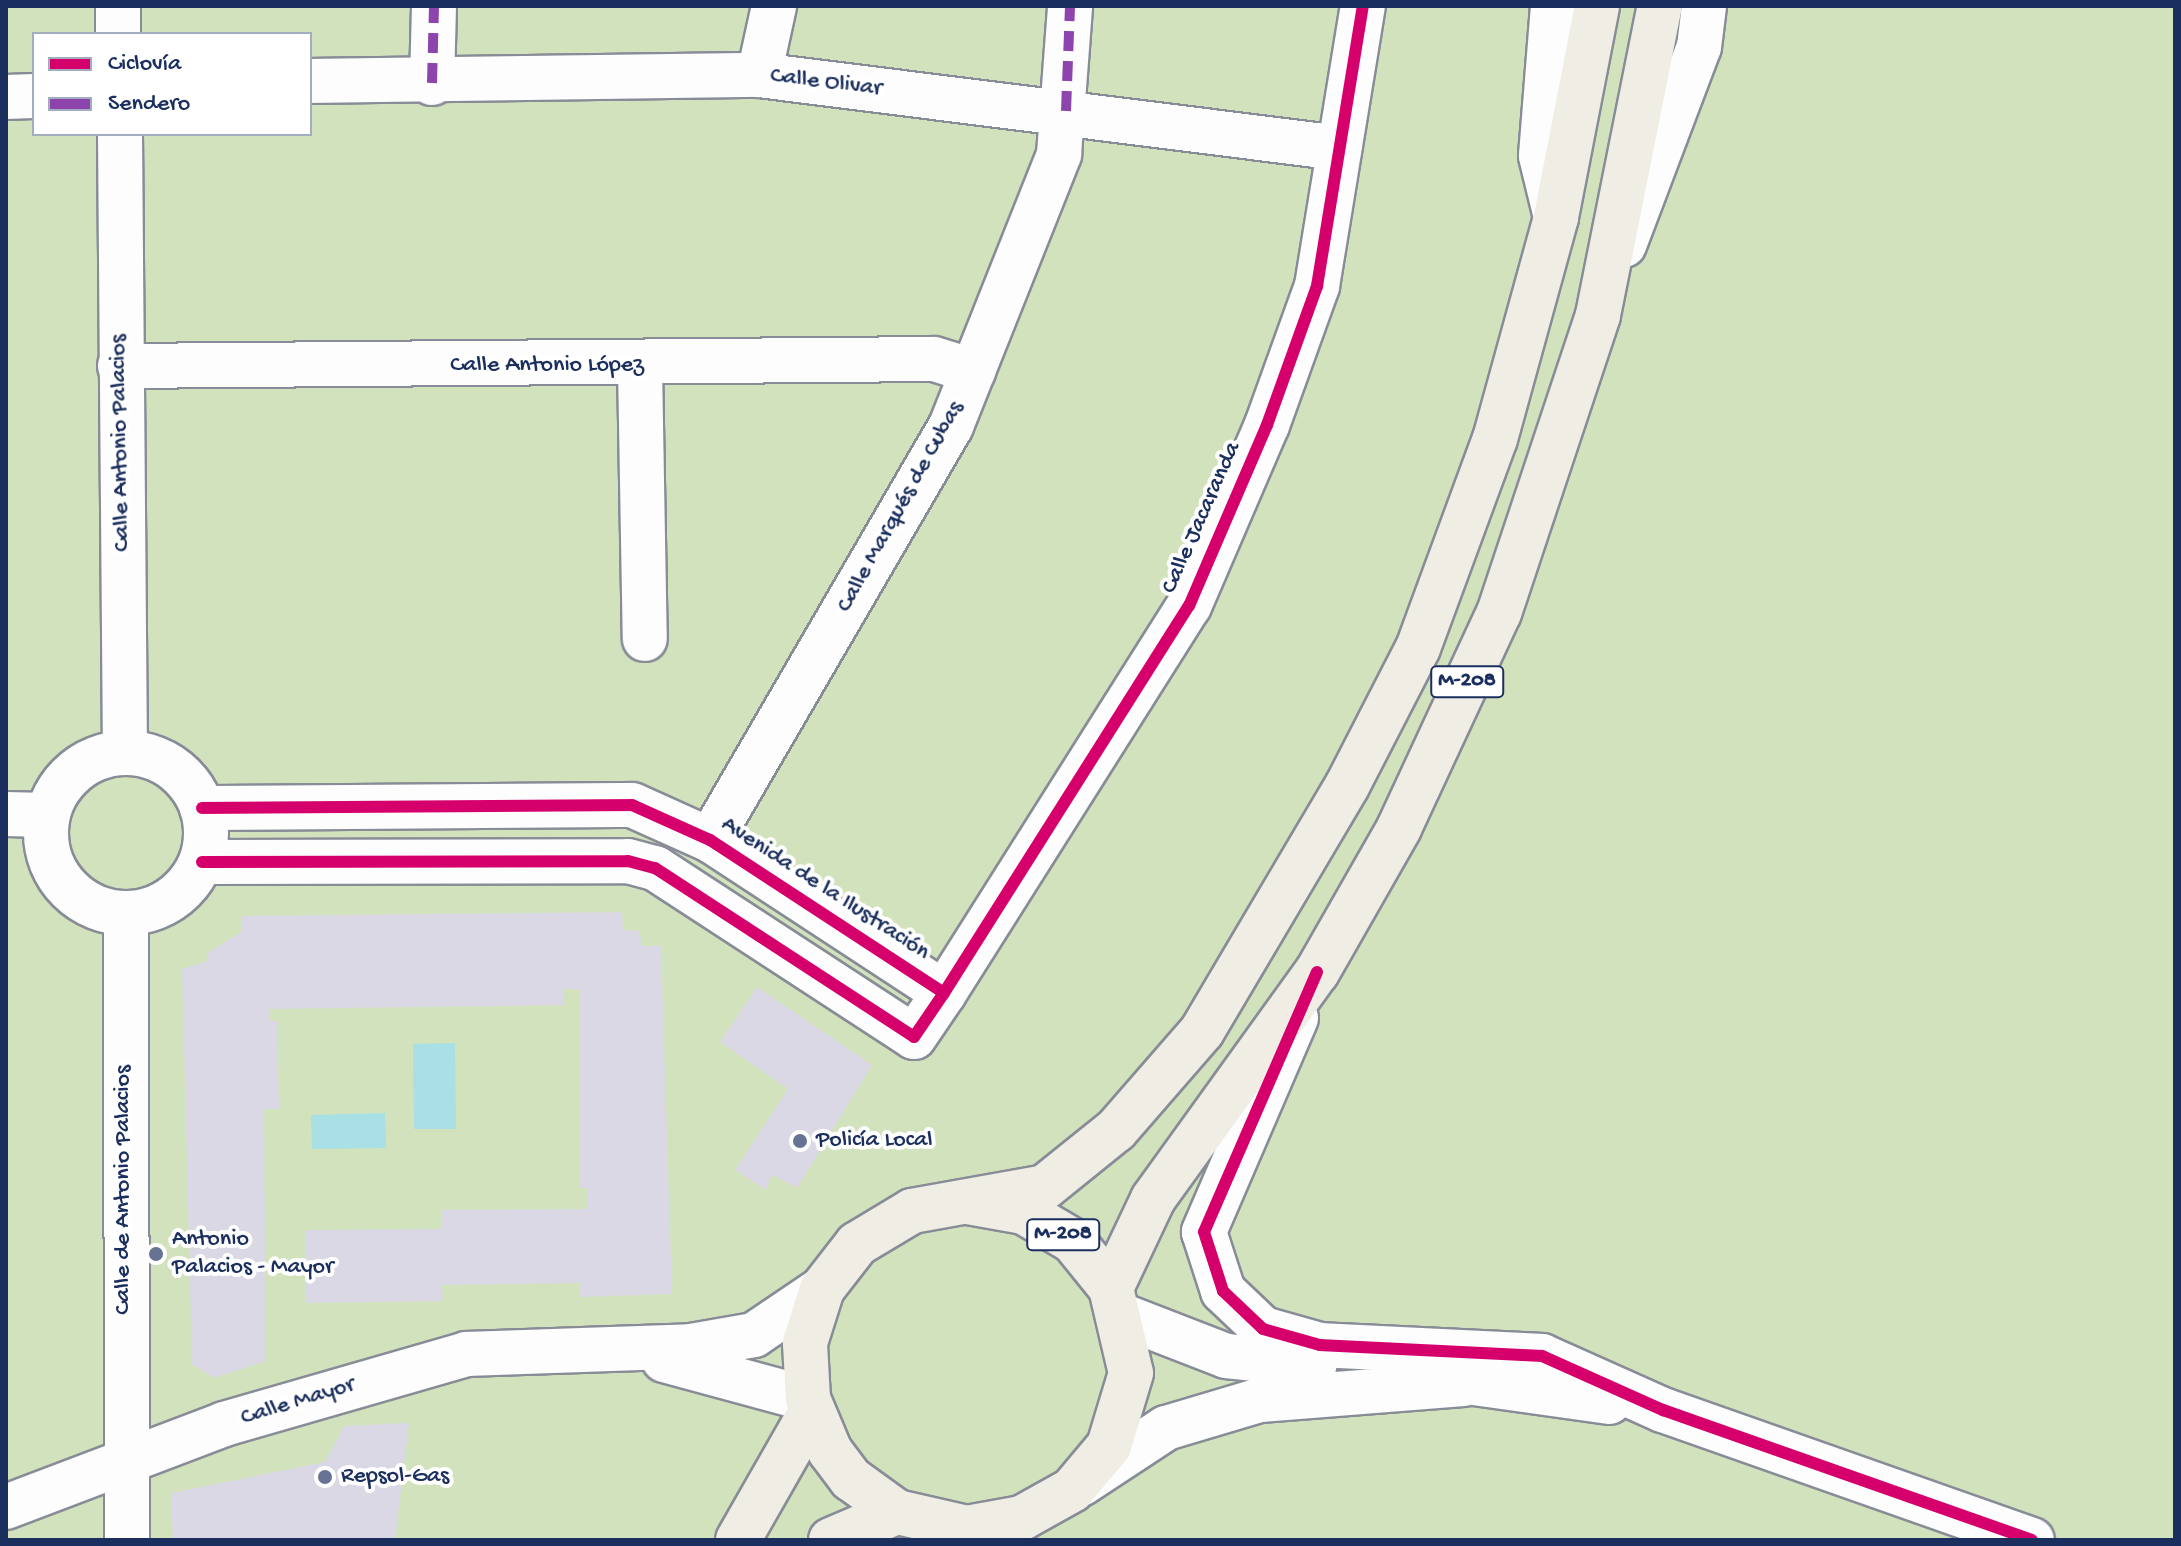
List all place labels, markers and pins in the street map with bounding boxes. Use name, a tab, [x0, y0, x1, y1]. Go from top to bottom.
place label: Policía Local	[816, 1127, 933, 1155]
marker: Policía Local	[791, 1132, 809, 1150]
place label: Antonio Palacios - Mayor	[172, 1226, 333, 1282]
marker: Antonio Palacios - Mayor	[147, 1245, 165, 1263]
place label: Repsol-Gas	[341, 1463, 449, 1491]
marker: Repsol-Gas	[316, 1468, 334, 1486]

